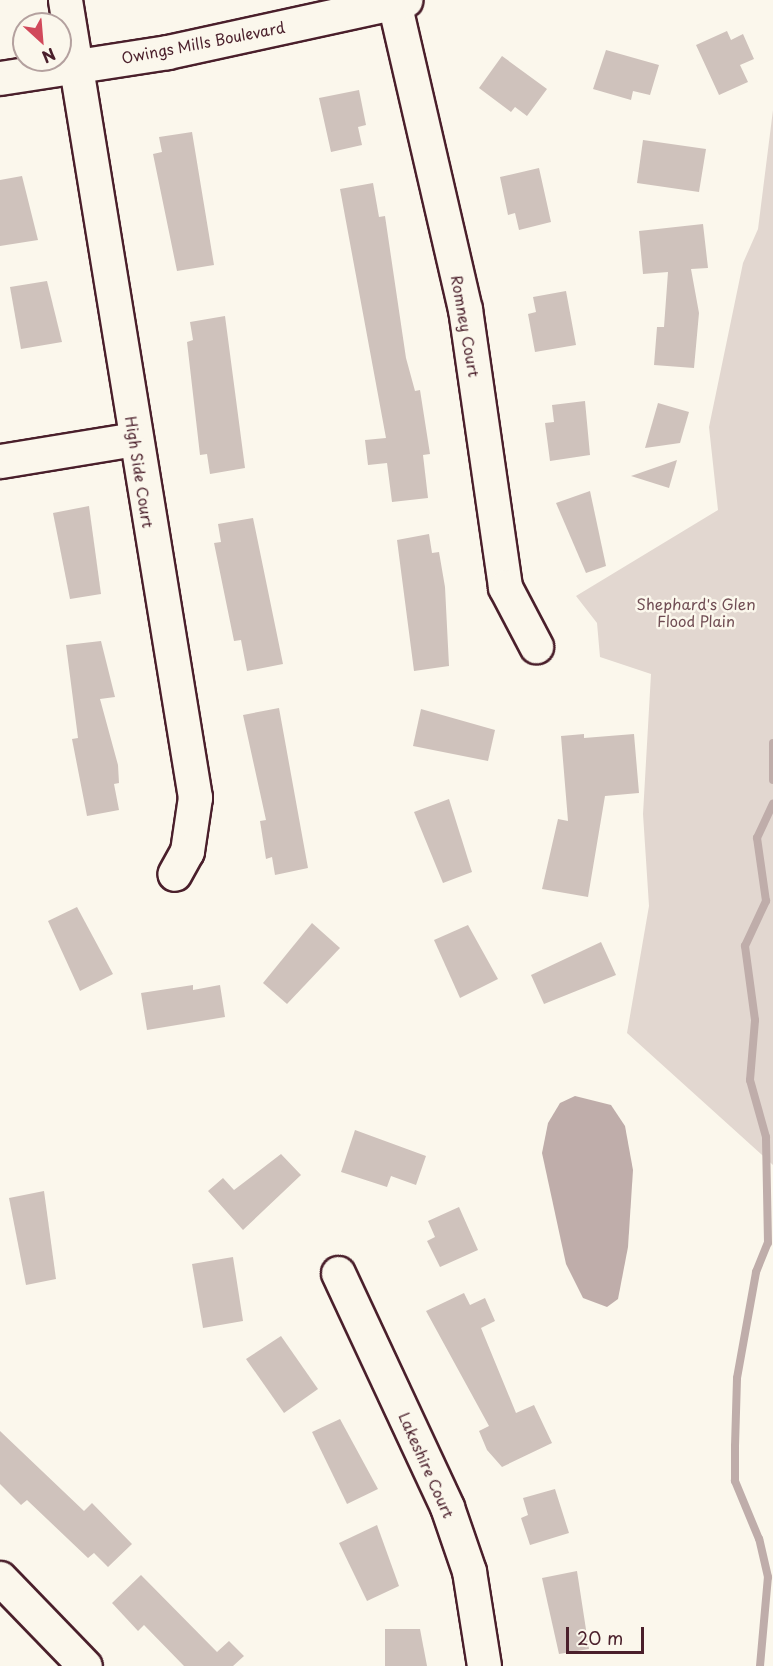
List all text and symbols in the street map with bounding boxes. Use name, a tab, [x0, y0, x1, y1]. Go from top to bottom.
north arrow	[12, 12, 72, 72]
street label: Owings Mills Boulevard	[119, 17, 287, 67]
text: N	[38, 43, 60, 70]
street label: Romney Court	[448, 273, 484, 379]
street label: High Side Court	[122, 414, 158, 530]
park label: Shephard's Glen Flood Plain	[636, 594, 756, 629]
street label: Lakeshire Court	[395, 1409, 459, 1521]
scale bar	[569, 1615, 647, 1653]
text: 20 m	[577, 1624, 623, 1651]

